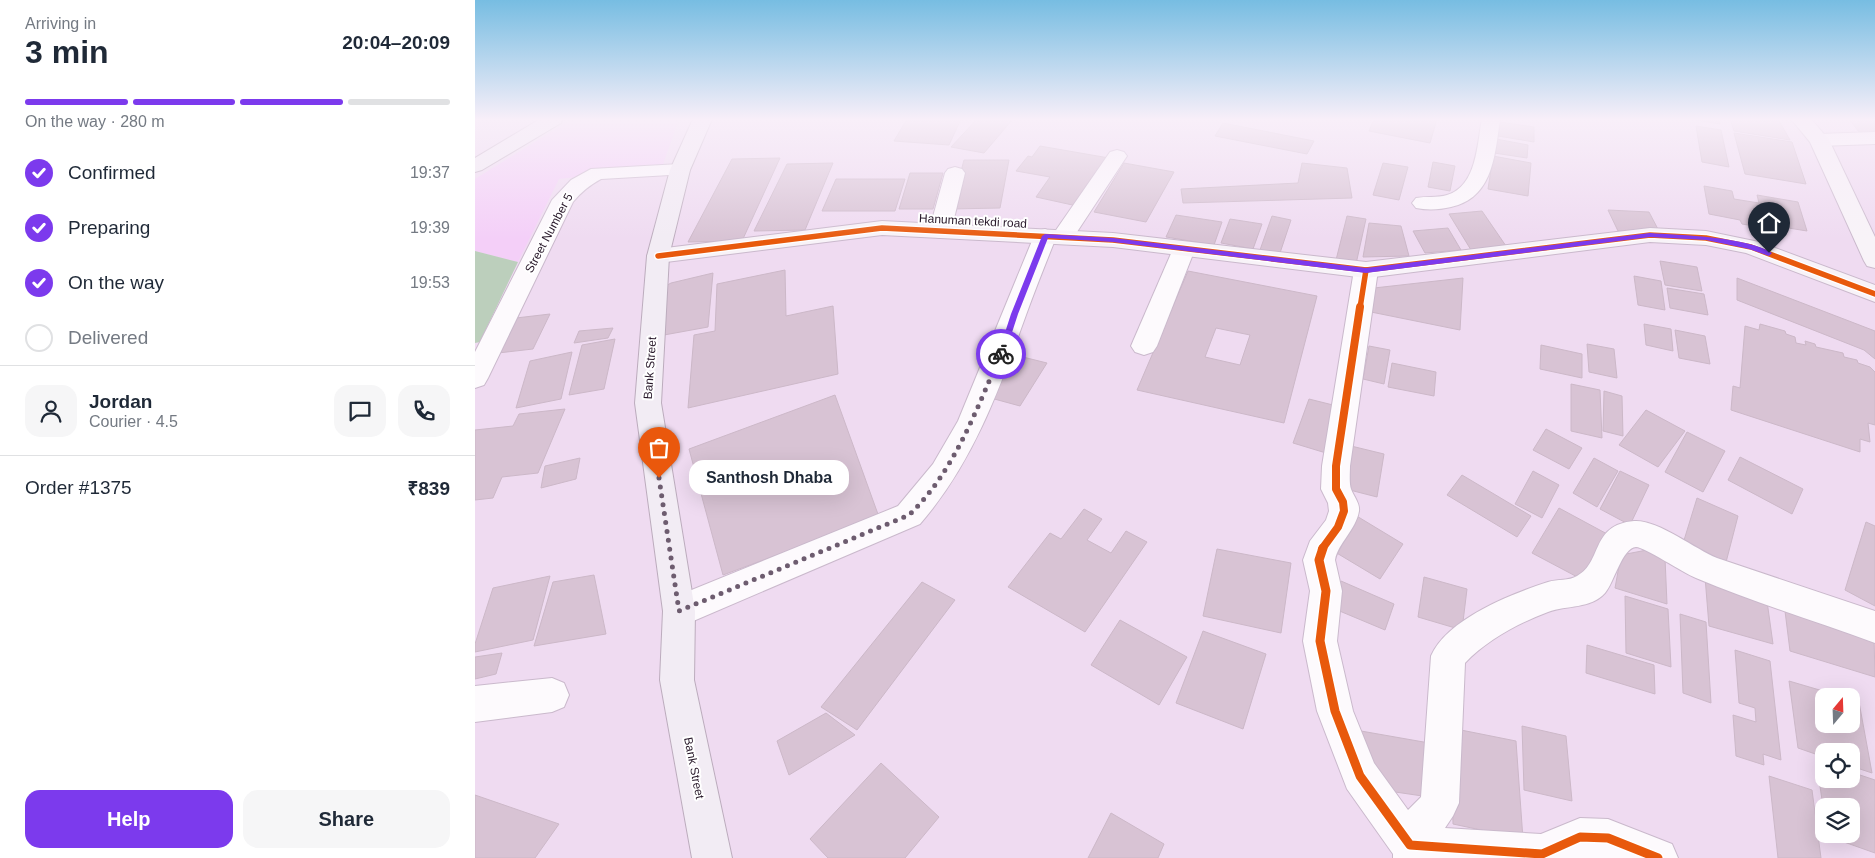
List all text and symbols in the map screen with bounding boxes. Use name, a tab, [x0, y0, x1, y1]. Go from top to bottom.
text: Arriving in	[25, 15, 96, 32]
text: 20:04–20:09	[342, 32, 450, 53]
text: 3 min	[25, 34, 109, 70]
text: On the way · 280 m	[25, 113, 165, 130]
icon: check	[25, 159, 53, 187]
text: Confirmed	[68, 162, 156, 183]
text: 19:37	[410, 164, 450, 181]
street label: Street Number 5	[522, 191, 576, 275]
pin	[1748, 202, 1790, 253]
icon: home	[1755, 209, 1783, 237]
street label: Hanuman tekdi road	[919, 211, 1027, 231]
icon: check	[25, 214, 53, 242]
text: Preparing	[68, 217, 150, 238]
text: 19:39	[410, 219, 450, 236]
icon: check	[25, 269, 53, 297]
text: On the way	[68, 272, 164, 293]
text: 19:53	[410, 274, 450, 291]
text: Delivered	[68, 327, 148, 348]
courier	[976, 329, 1026, 379]
street label: Bank Street	[641, 336, 659, 400]
icon: bike	[987, 340, 1015, 368]
button: person	[25, 385, 77, 437]
button: chat	[334, 385, 386, 437]
button: phone	[398, 385, 450, 437]
text: Jordan	[89, 391, 152, 412]
text: Courier · 4.5	[89, 413, 178, 430]
pin	[638, 427, 680, 478]
icon: bag	[645, 434, 673, 462]
callout: Santhosh Dhaba	[689, 460, 849, 496]
text: Santhosh Dhaba	[706, 469, 832, 486]
text: Order #1375	[25, 477, 132, 498]
text: ₹839	[407, 478, 450, 499]
north arrow	[1815, 688, 1860, 732]
map controls	[1815, 688, 1860, 843]
street label: Bank Street	[681, 736, 707, 801]
button: locate	[1815, 743, 1860, 788]
button: Help	[25, 790, 233, 848]
button: Share	[243, 790, 450, 848]
button: layers	[1815, 798, 1860, 843]

